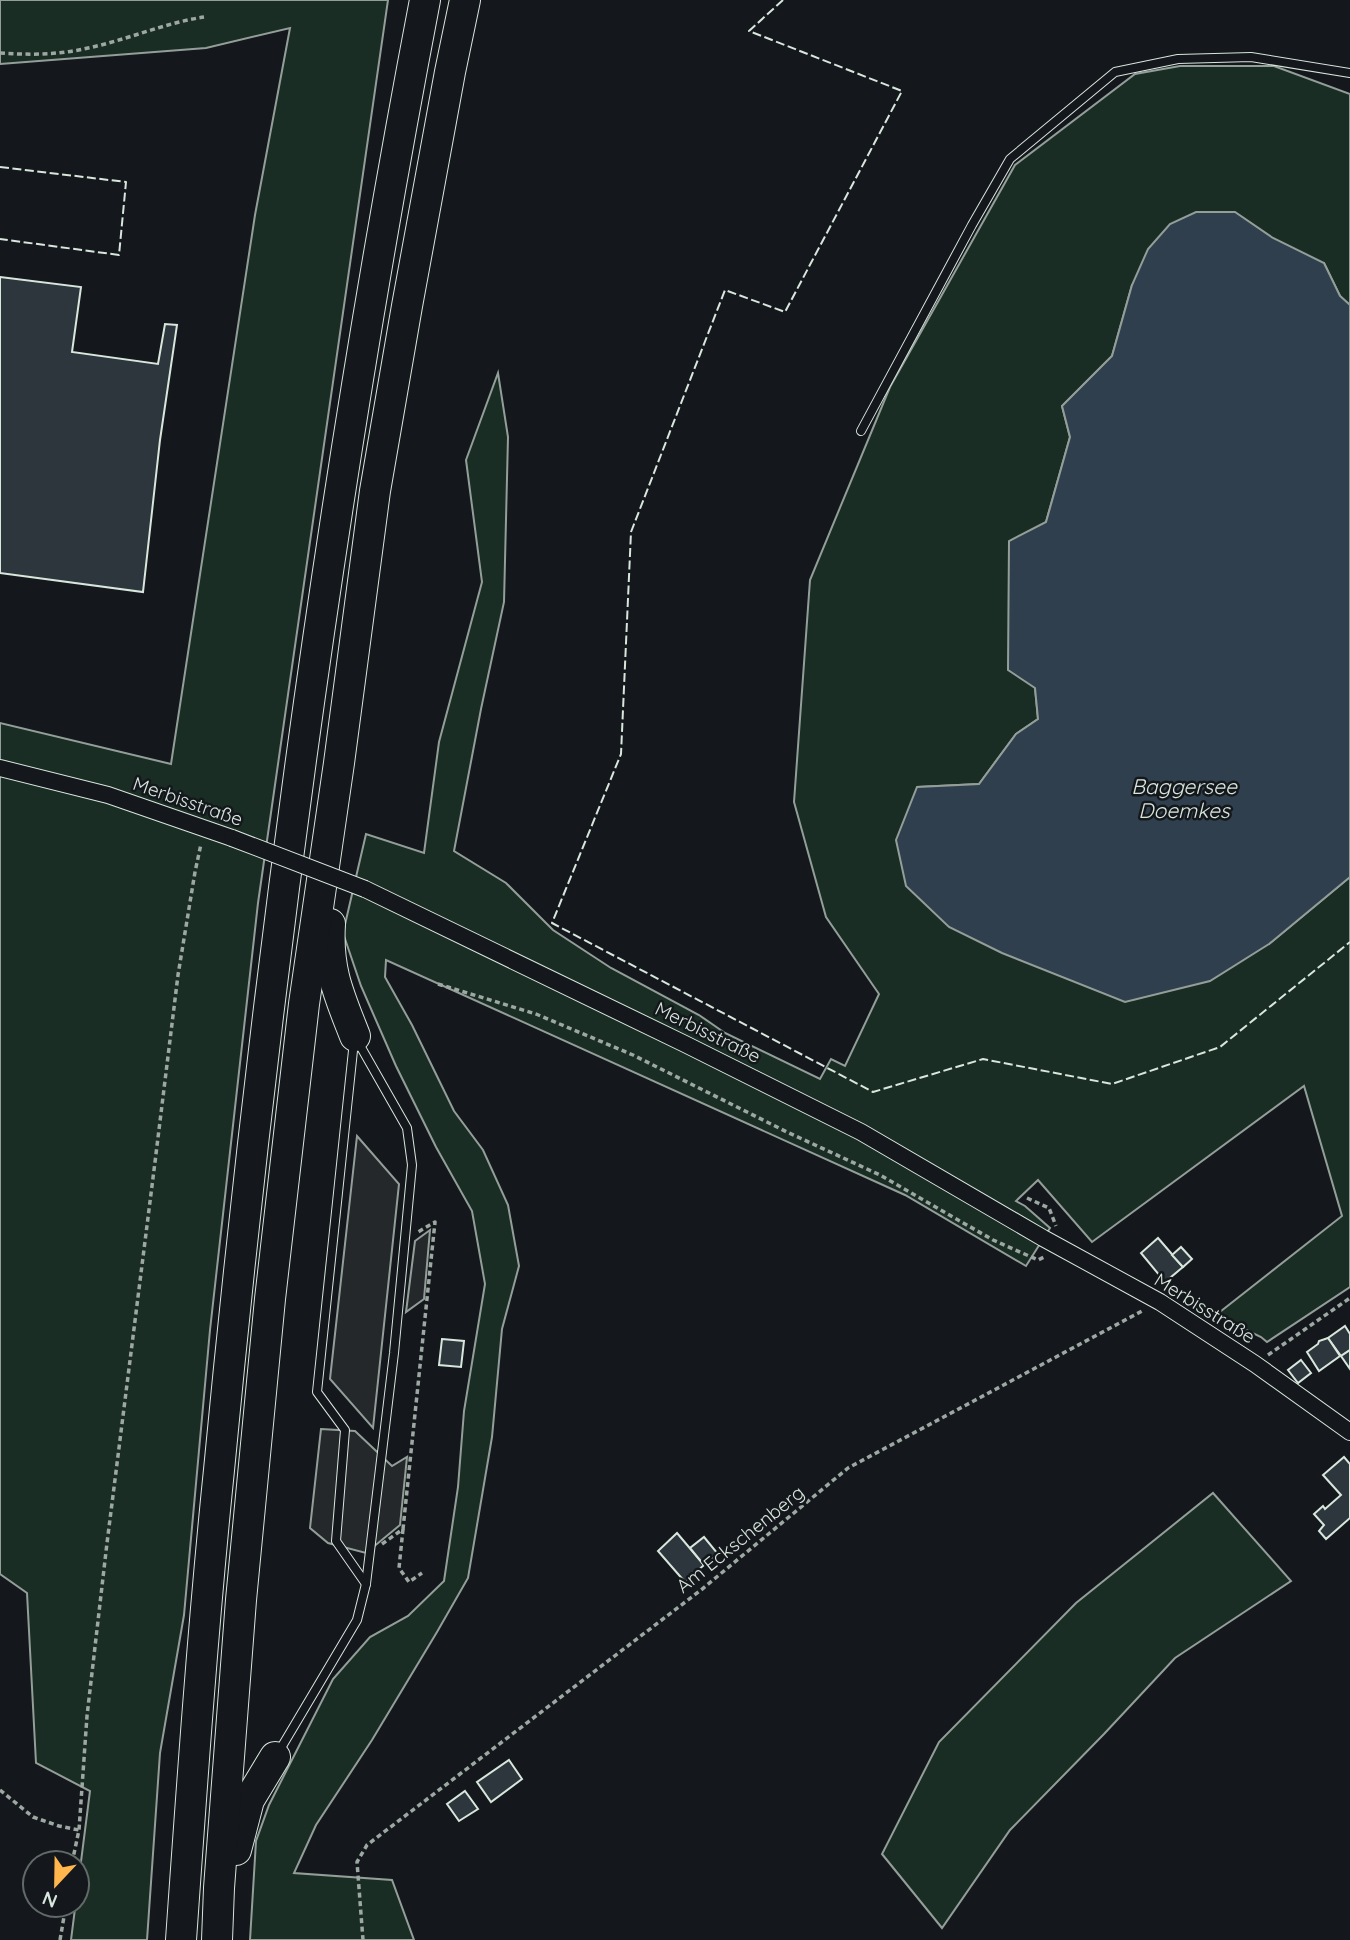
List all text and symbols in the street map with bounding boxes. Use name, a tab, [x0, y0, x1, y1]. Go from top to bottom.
street label: Merbisstraße	[130, 771, 246, 831]
water label: Baggersee Doemkes	[1131, 773, 1238, 823]
street label: Merbisstraße	[651, 996, 765, 1068]
street label: Merbisstraße	[1150, 1267, 1260, 1349]
street label: Am Eckschenberg	[671, 1480, 809, 1598]
north arrow	[21, 1849, 91, 1919]
text: N	[39, 1886, 61, 1914]

